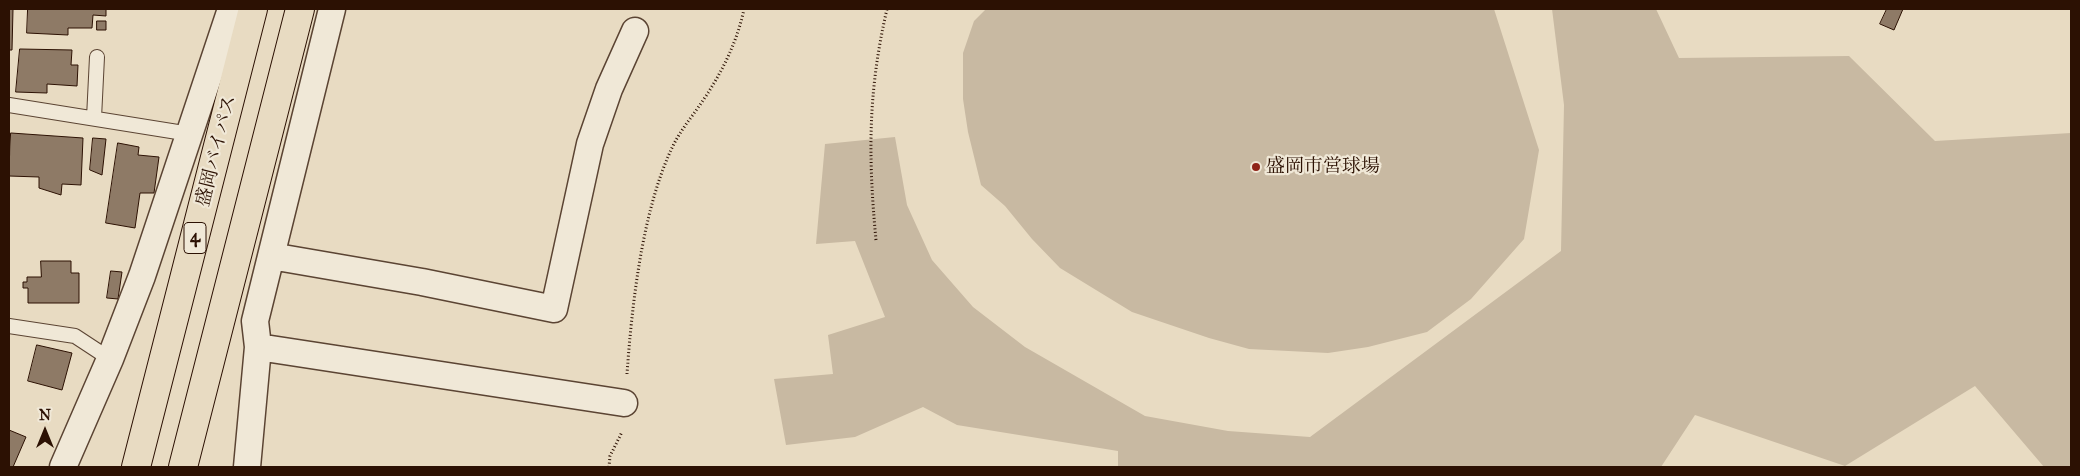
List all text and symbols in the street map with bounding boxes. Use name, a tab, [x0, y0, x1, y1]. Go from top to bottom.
street label: 盛岡バイパス	[192, 93, 242, 209]
place label: 盛岡市営球場	[1266, 156, 1380, 178]
marker: 盛岡市営球場	[1250, 161, 1262, 173]
road number: 4	[184, 222, 206, 254]
north arrow	[20, 406, 70, 456]
text: N	[39, 407, 51, 424]

